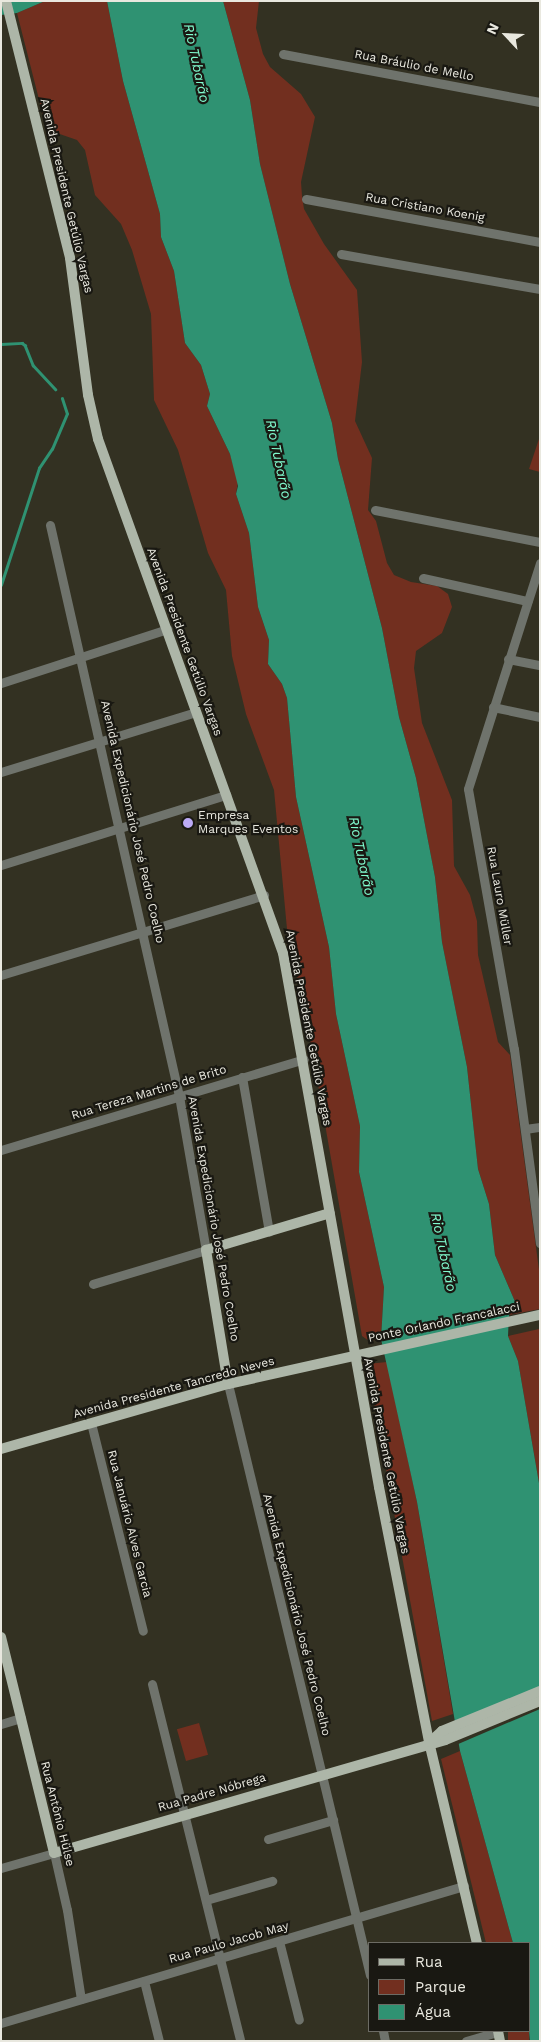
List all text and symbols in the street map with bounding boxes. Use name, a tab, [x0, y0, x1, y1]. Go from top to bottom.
north arrow	[481, 10, 531, 60]
text: N	[483, 21, 502, 37]
water label: Rio Tubarão	[180, 22, 214, 104]
street label: Rua Bráulio de Mello	[353, 47, 475, 85]
street label: Avenida Presidente Getúlio Vargas	[36, 97, 96, 295]
street label: Rua Cristiano Koenig	[364, 190, 486, 226]
water label: Rio Tubarão	[262, 418, 296, 500]
street label: Avenida Presidente Getúlio Vargas	[143, 546, 225, 738]
street label: Avenida Expedicionário José Pedro Coelho	[97, 699, 167, 945]
place label: Empresa Marques Eventos	[198, 809, 298, 837]
water label: Rio Tubarão	[345, 815, 379, 897]
marker: Empresa Marques Eventos	[182, 817, 194, 829]
street label: Rua Lauro Müller	[483, 845, 515, 947]
street label: Avenida Presidente Getúlio Vargas	[282, 928, 334, 1128]
street label: Rua Tereza Martins de Brito	[69, 1062, 229, 1124]
street label: Avenida Expedicionário José Pedro Coelho	[184, 1095, 242, 1343]
water label: Rio Tubarão	[427, 1211, 461, 1293]
street label: Ponte Orlando Francalacci	[367, 1300, 521, 1346]
street label: Avenida Presidente Tancredo Neves	[71, 1354, 277, 1422]
street label: Avenida Presidente Getúlio Vargas	[360, 1356, 412, 1556]
street label: Rua Januário Alves Garcia	[104, 1448, 154, 1600]
street label: Avenida Expedicionário José Pedro Coelho	[259, 1492, 333, 1738]
street label: Rua Antônio Hülse	[37, 1760, 77, 1868]
street label: Rua Padre Nóbrega	[156, 1771, 268, 1815]
street label: Rua Paulo Jacob May	[167, 1919, 291, 1967]
legend	[368, 1942, 531, 2032]
text: Rua	[415, 1953, 443, 1971]
text: Parque	[415, 1978, 466, 1996]
text: Água	[415, 2003, 451, 2021]

